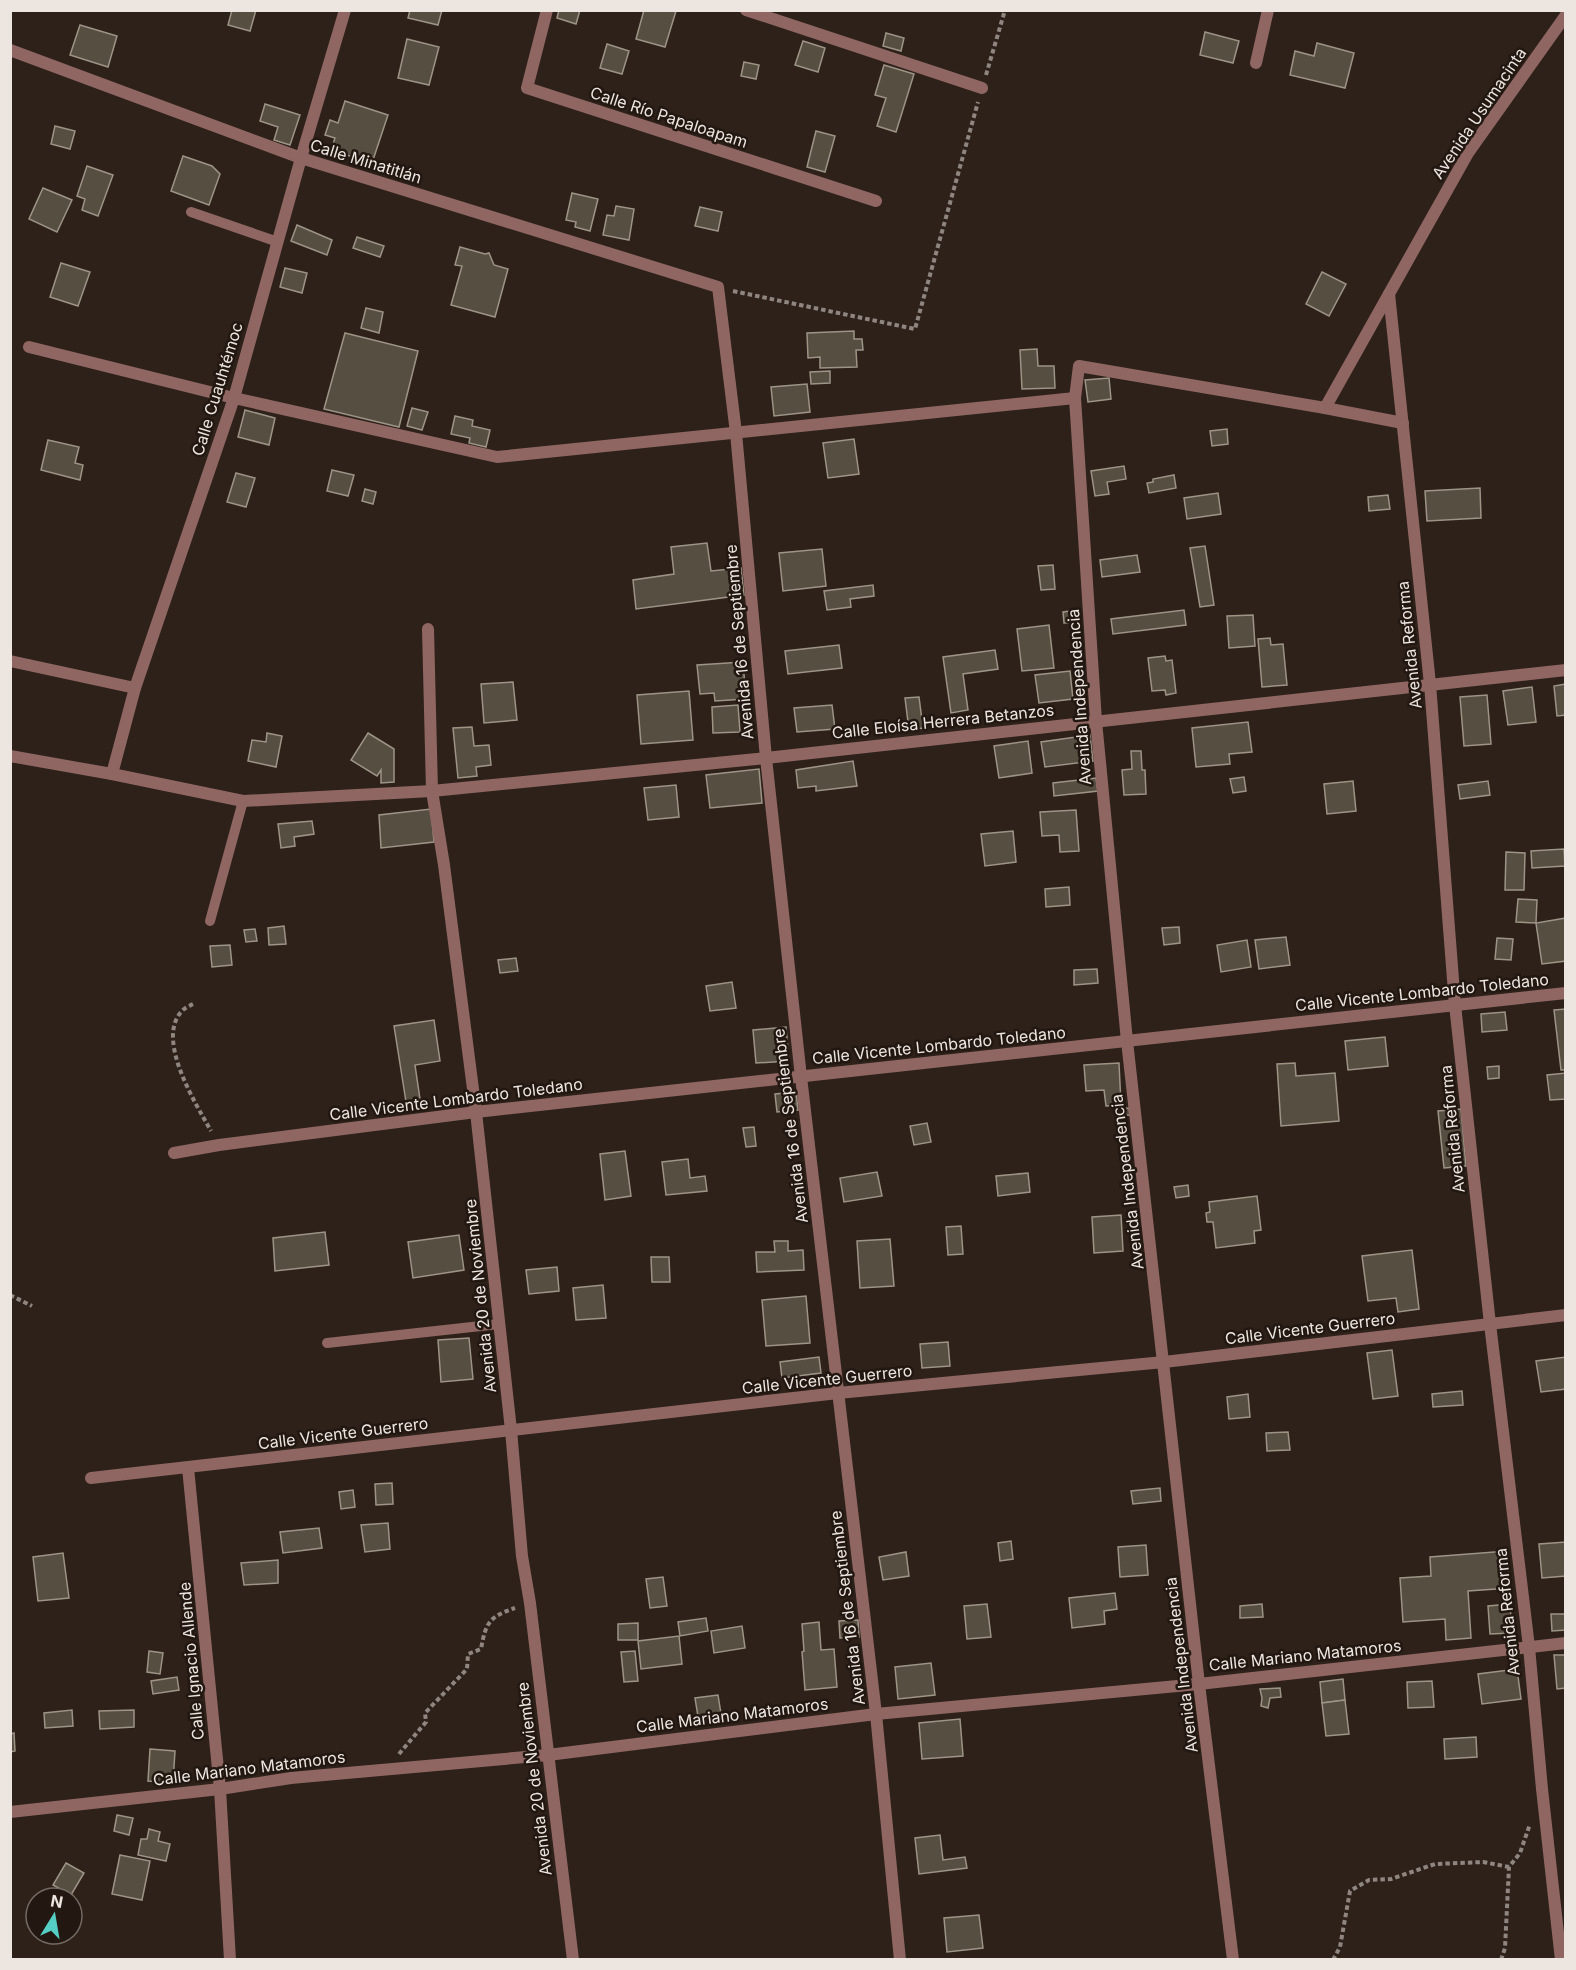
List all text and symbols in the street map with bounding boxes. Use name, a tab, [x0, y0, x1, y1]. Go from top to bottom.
street label: Avenida Usumacinta	[1428, 44, 1530, 182]
street label: Calle Río Papaloapam	[588, 82, 750, 152]
street label: Calle Minatitlán	[308, 135, 424, 187]
street label: Calle Cuauhtémoc	[187, 320, 247, 458]
street label: Avenida 16 de Septiembre	[721, 544, 757, 740]
street label: Avenida Reforma	[1392, 580, 1426, 710]
street label: Avenida Independencia	[1063, 608, 1095, 786]
street label: Calle Eloísa Herrera Betanzos	[831, 699, 1055, 743]
street label: Calle Vicente Lombardo Toledano	[1294, 969, 1550, 1015]
street label: Calle Vicente Lombardo Toledano	[811, 1022, 1067, 1068]
street label: Avenida 16 de Septiembre	[768, 1028, 812, 1224]
street label: Avenida Reforma	[1435, 1064, 1469, 1194]
street label: Calle Vicente Lombardo Toledano	[328, 1074, 584, 1124]
street label: Avenida Independencia	[1106, 1093, 1148, 1271]
street label: Avenida 20 de Noviembre	[460, 1198, 500, 1394]
street label: Calle Vicente Guerrero	[1224, 1308, 1396, 1348]
street label: Calle Vicente Guerrero	[741, 1360, 913, 1398]
street label: Calle Vicente Guerrero	[257, 1413, 429, 1453]
street label: Avenida 16 de Septiembre	[825, 1510, 869, 1706]
street label: Avenida Reforma	[1490, 1547, 1524, 1677]
street label: Avenida Independencia	[1160, 1576, 1202, 1754]
street label: Calle Ignacio Allende	[174, 1581, 208, 1741]
street label: Calle Mariano Matamoros	[1208, 1635, 1402, 1675]
street label: Avenida 20 de Noviembre	[512, 1681, 556, 1877]
street label: Calle Mariano Matamoros	[635, 1693, 829, 1737]
street label: Calle Mariano Matamoros	[152, 1746, 346, 1790]
north arrow	[24, 1886, 84, 1946]
text: N	[49, 1890, 65, 1912]

